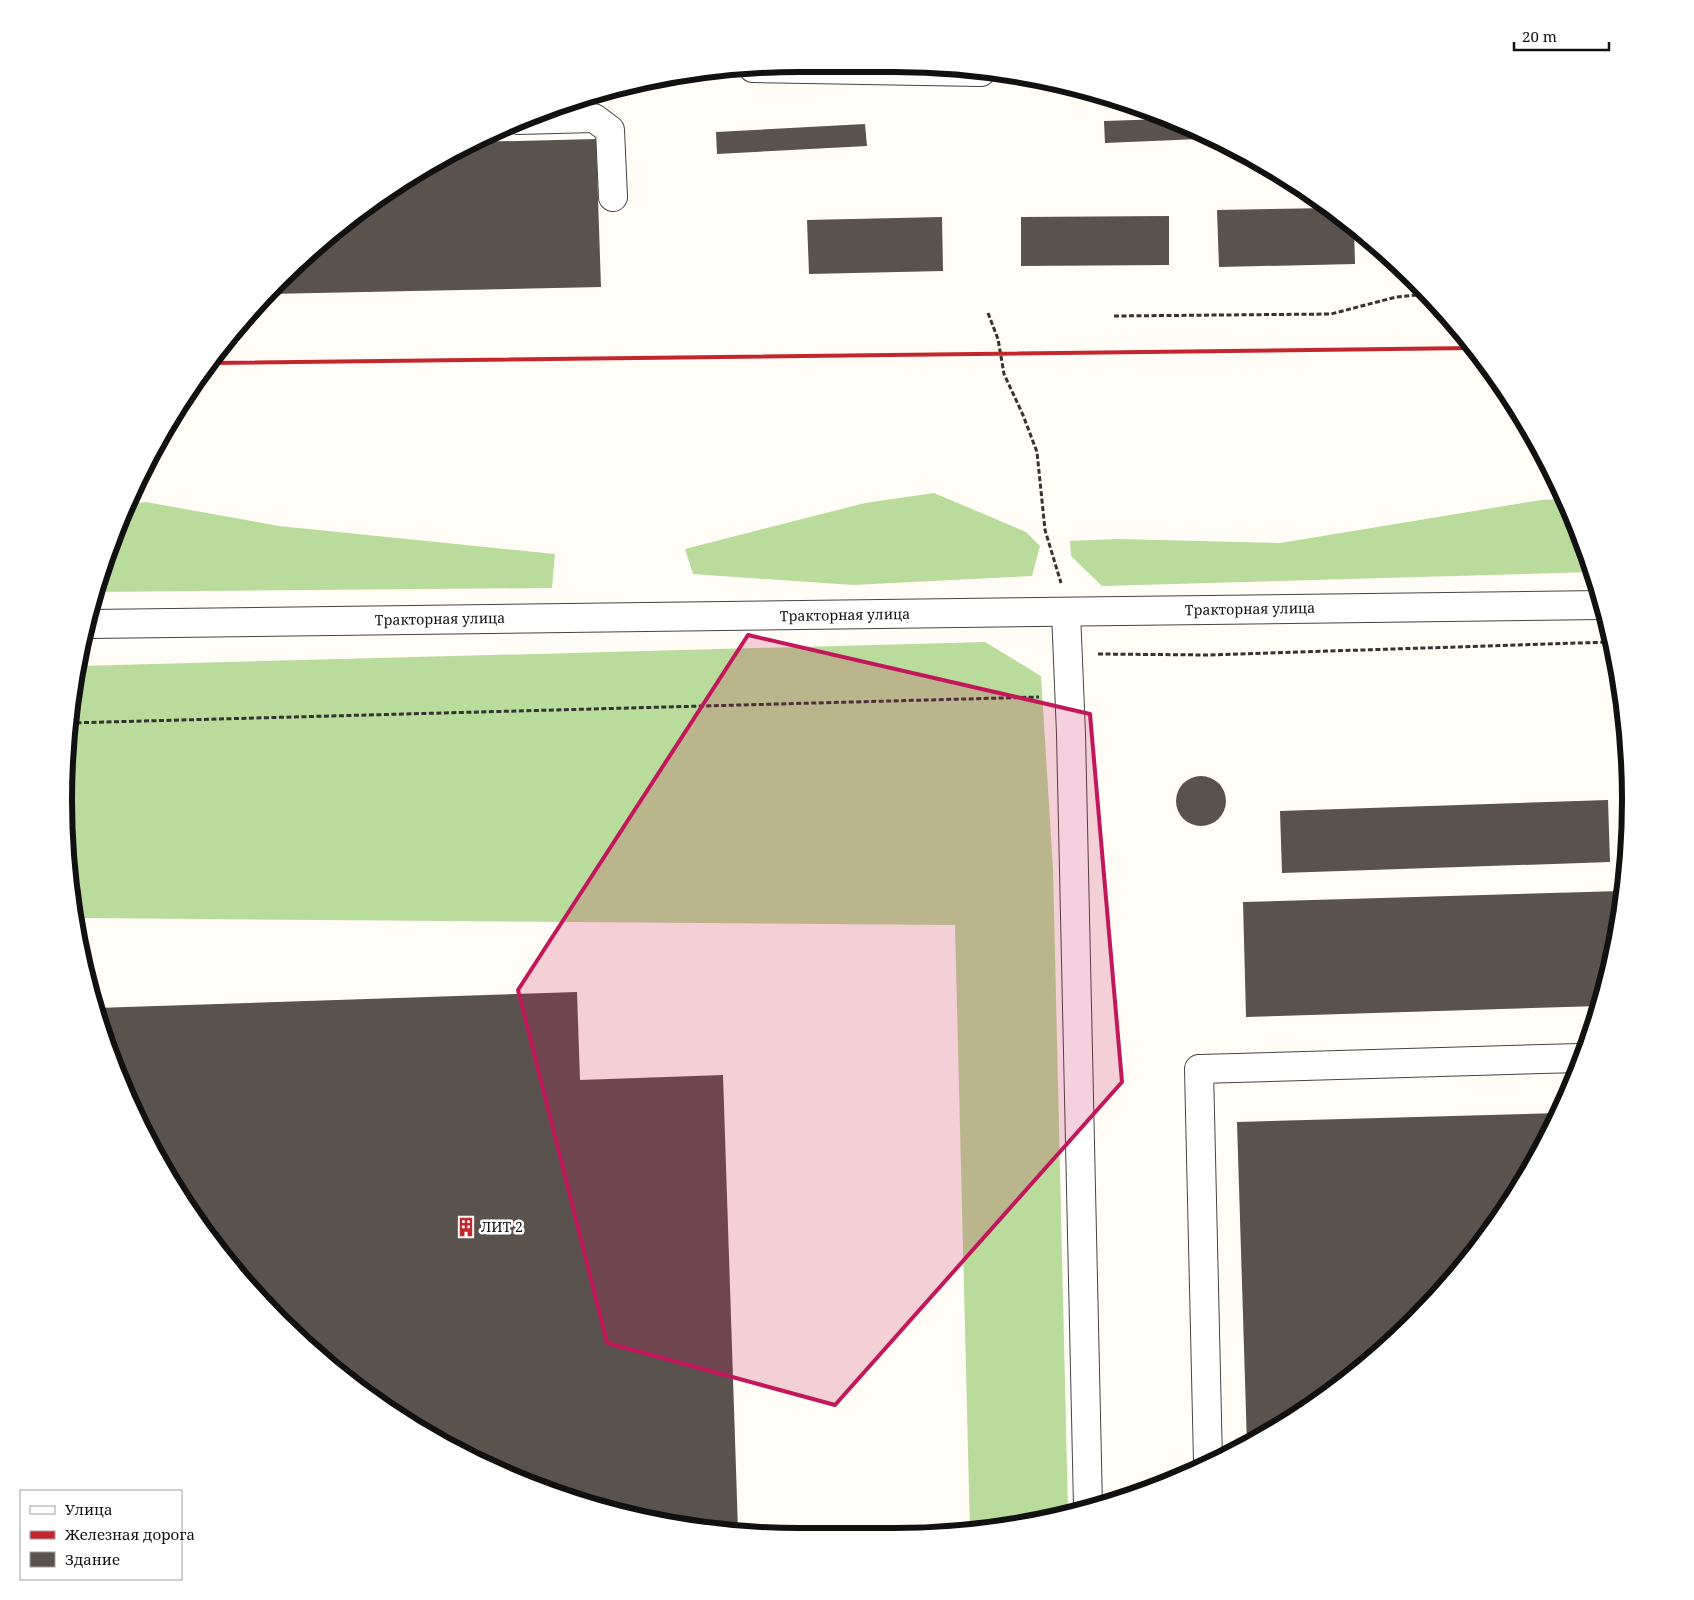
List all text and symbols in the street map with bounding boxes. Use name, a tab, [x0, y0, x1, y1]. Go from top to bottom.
scale bar	[1514, 20, 1609, 52]
text: 20 m	[1522, 26, 1557, 46]
street label: Тракторная улица	[1185, 598, 1315, 619]
street label: Тракторная улица	[780, 604, 910, 625]
street label: Тракторная улица	[375, 608, 505, 629]
building icon: ЛИТ 2	[455, 1216, 477, 1238]
place label: ЛИТ 2	[481, 1217, 523, 1236]
legend	[20, 1490, 182, 1580]
text: Улица	[65, 1499, 113, 1519]
text: Железная дорога	[64, 1524, 195, 1544]
text: Здание	[65, 1549, 120, 1569]

